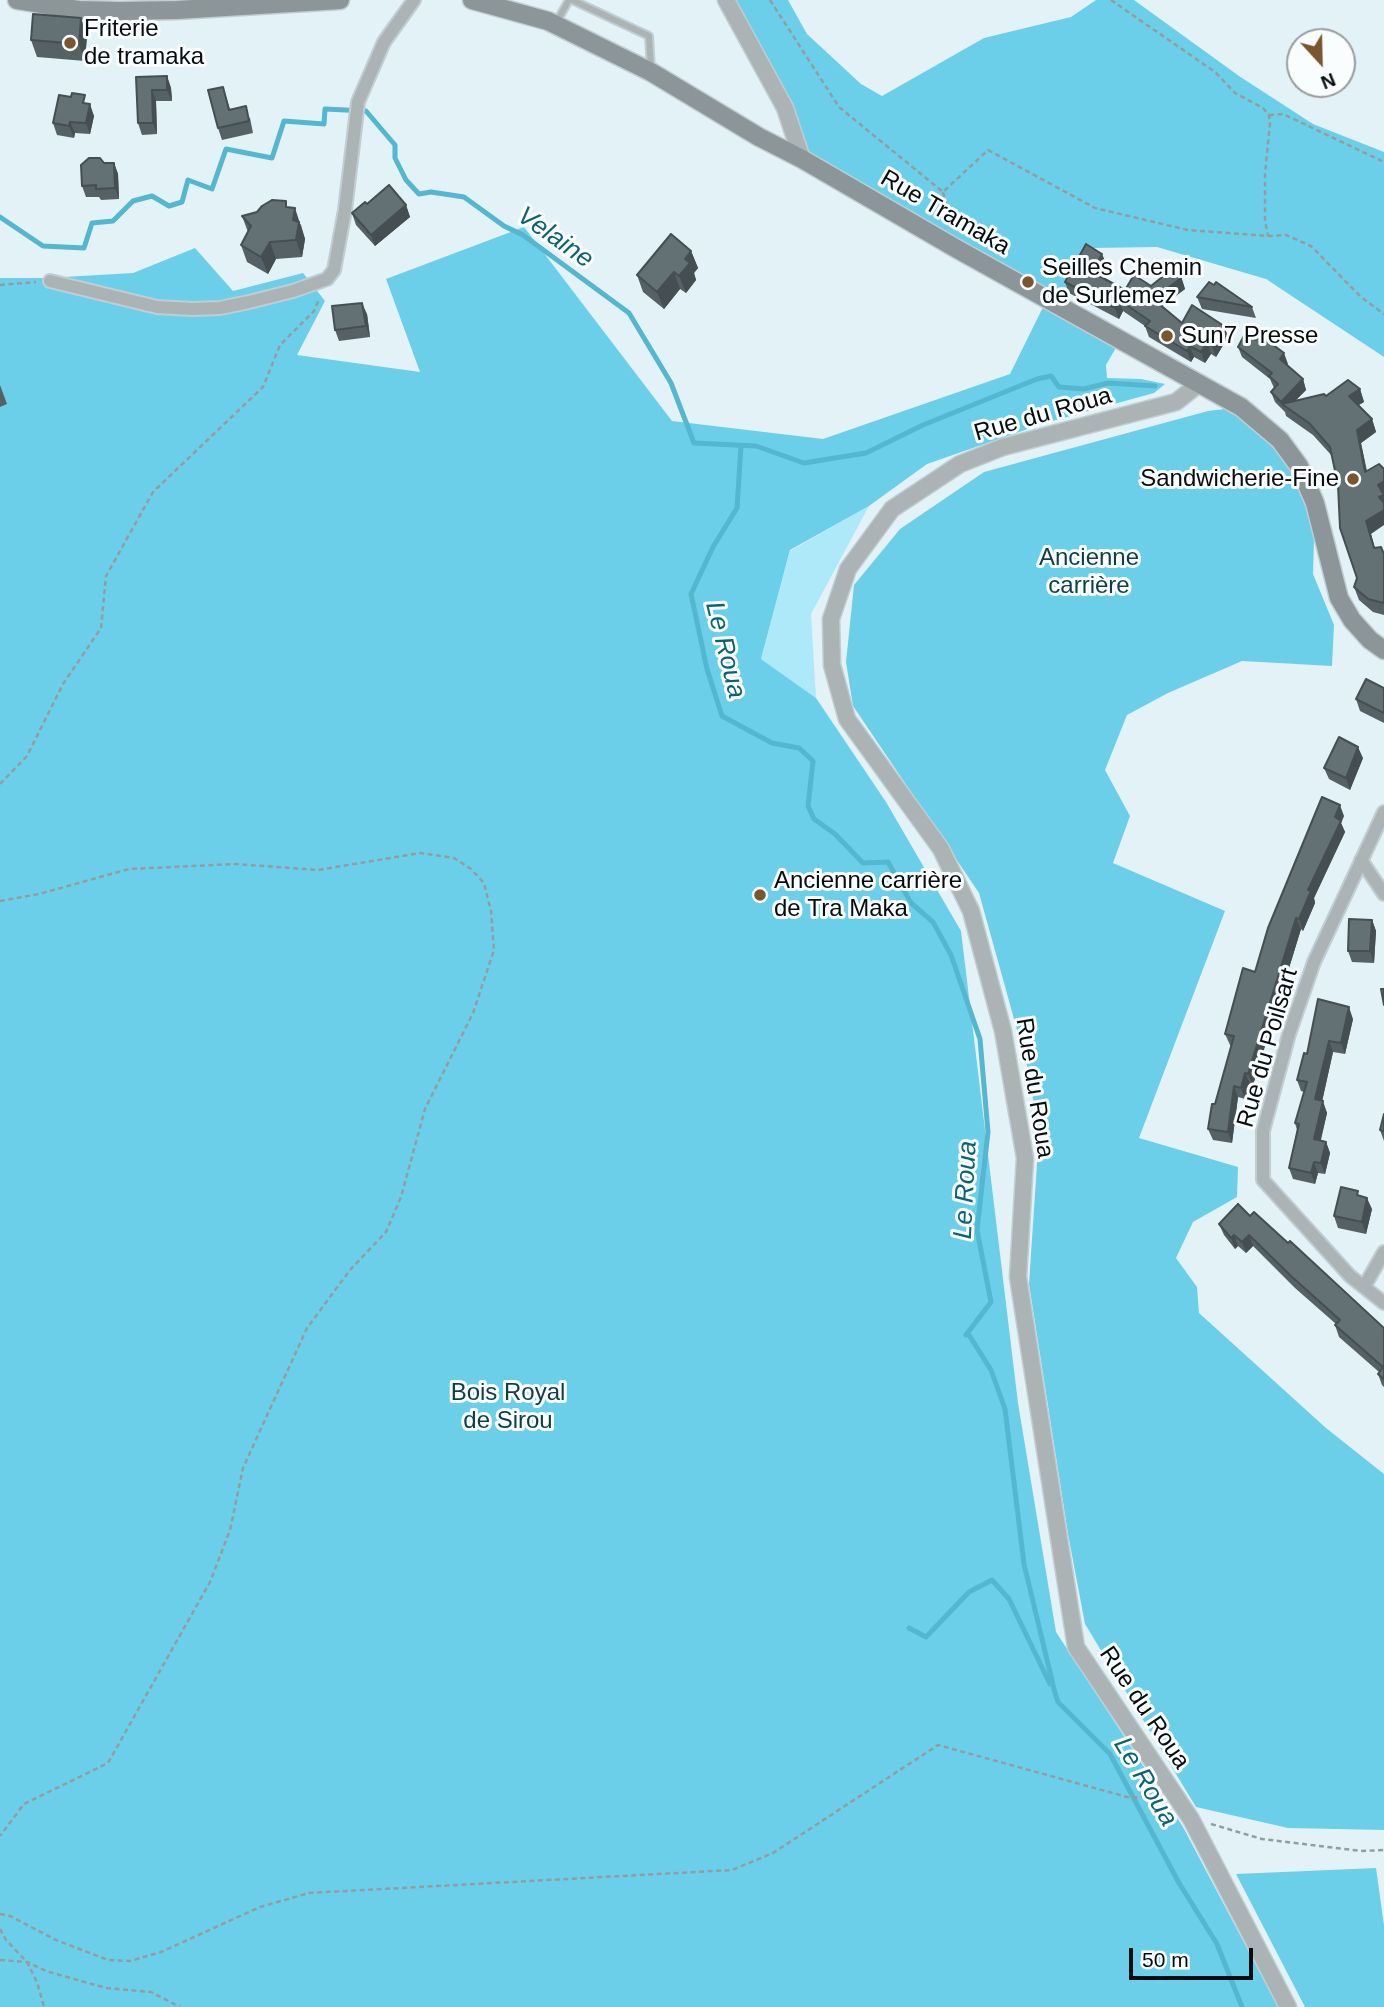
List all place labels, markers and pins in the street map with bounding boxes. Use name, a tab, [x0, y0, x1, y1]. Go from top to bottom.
place label: Friterie de tramaka	[84, 15, 204, 71]
marker: Friterie de tramaka	[62, 35, 78, 51]
place label: Seilles Chemin de Surlemez	[1042, 254, 1202, 310]
marker: Seilles Chemin de Surlemez	[1020, 274, 1036, 290]
place label: Sun7 Presse	[1181, 322, 1318, 350]
marker: Sun7 Presse	[1159, 328, 1175, 344]
place label: Sandwicherie-Fine	[1140, 465, 1339, 493]
marker: Sandwicherie-Fine	[1345, 471, 1361, 487]
place label: Ancienne carrière de Tra Maka	[774, 867, 962, 923]
marker: Ancienne carrière de Tra Maka	[752, 887, 768, 903]

